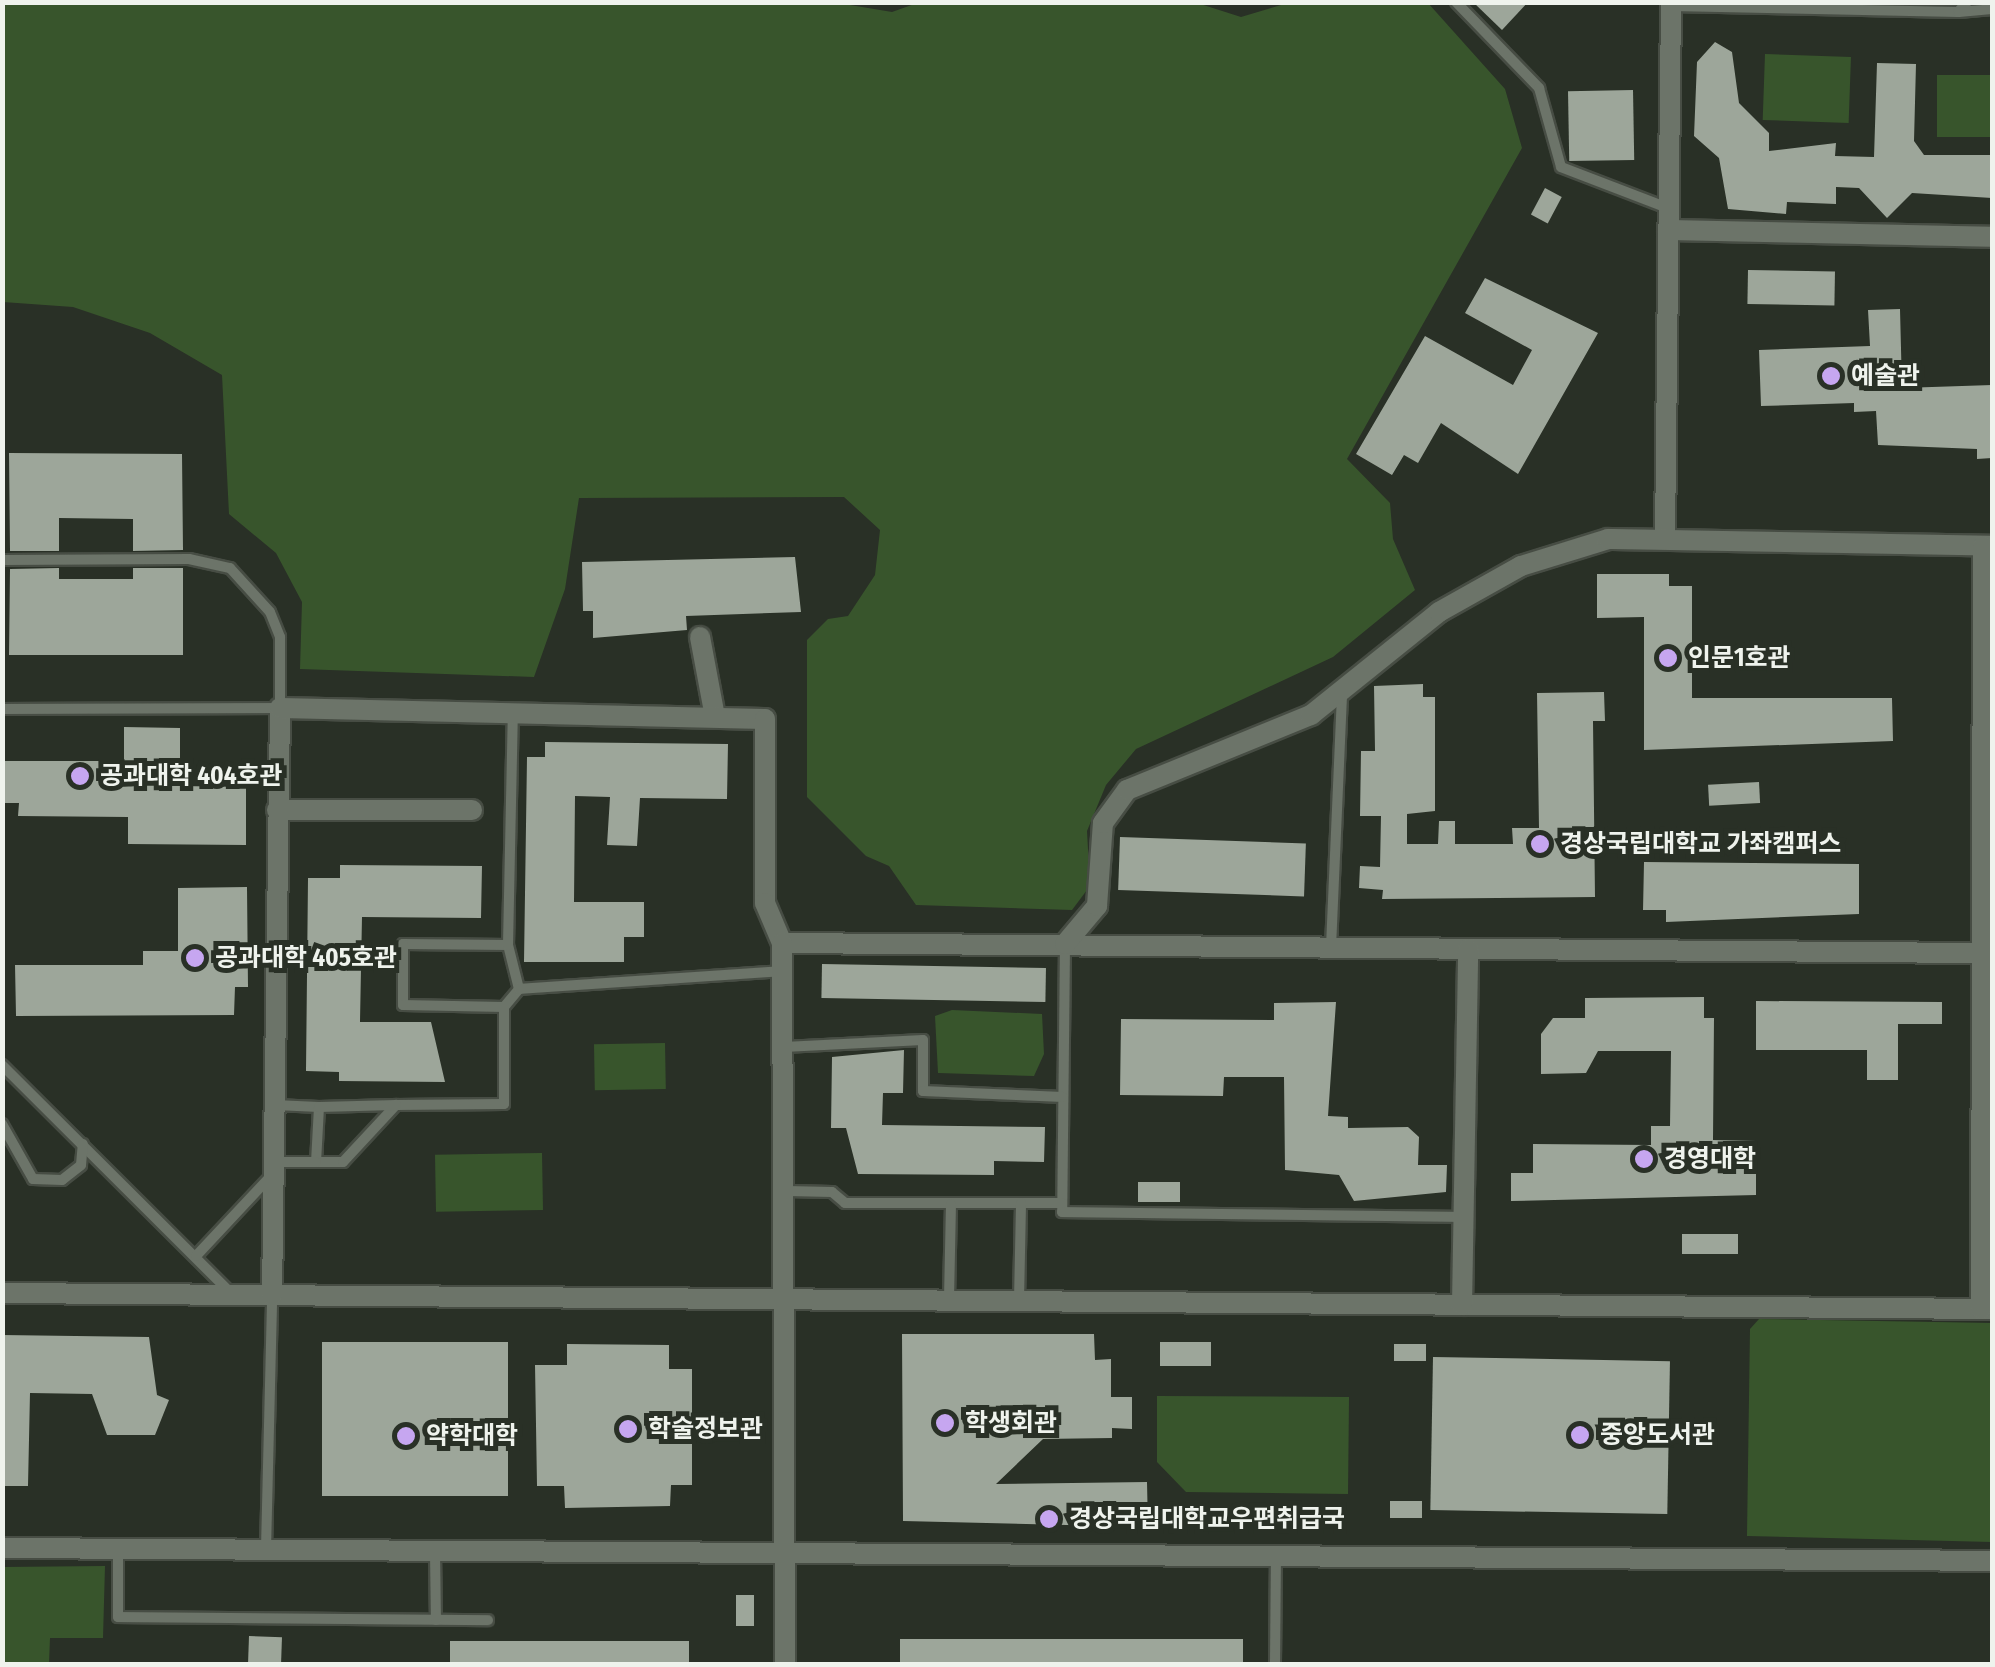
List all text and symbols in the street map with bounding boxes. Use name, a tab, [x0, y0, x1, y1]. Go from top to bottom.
place label: 예술관	[1851, 361, 1920, 391]
marker: 예술관	[1820, 365, 1842, 387]
place label: 인문1호관	[1688, 643, 1791, 673]
marker: 인문1호관	[1657, 647, 1679, 669]
place label: 공과대학 404호관	[100, 761, 283, 791]
marker: 공과대학 404호관	[69, 765, 91, 787]
place label: 경상국립대학교 가좌캠퍼스	[1560, 829, 1841, 859]
marker: 경상국립대학교 가좌캠퍼스	[1529, 833, 1551, 855]
place label: 공과대학 405호관	[215, 943, 397, 973]
marker: 공과대학 405호관	[184, 947, 206, 969]
place label: 경영대학	[1664, 1144, 1756, 1174]
marker: 경영대학	[1633, 1148, 1655, 1170]
place label: 학생회관	[965, 1408, 1057, 1438]
marker: 학생회관	[934, 1412, 956, 1434]
place label: 학술정보관	[648, 1414, 763, 1444]
marker: 학술정보관	[617, 1418, 639, 1440]
place label: 중앙도서관	[1600, 1420, 1715, 1450]
place label: 약학대학	[426, 1421, 518, 1451]
marker: 중앙도서관	[1569, 1424, 1591, 1446]
marker: 약학대학	[395, 1425, 417, 1447]
place label: 경상국립대학교우편취급국	[1069, 1504, 1345, 1534]
marker: 경상국립대학교우편취급국	[1038, 1508, 1060, 1530]

